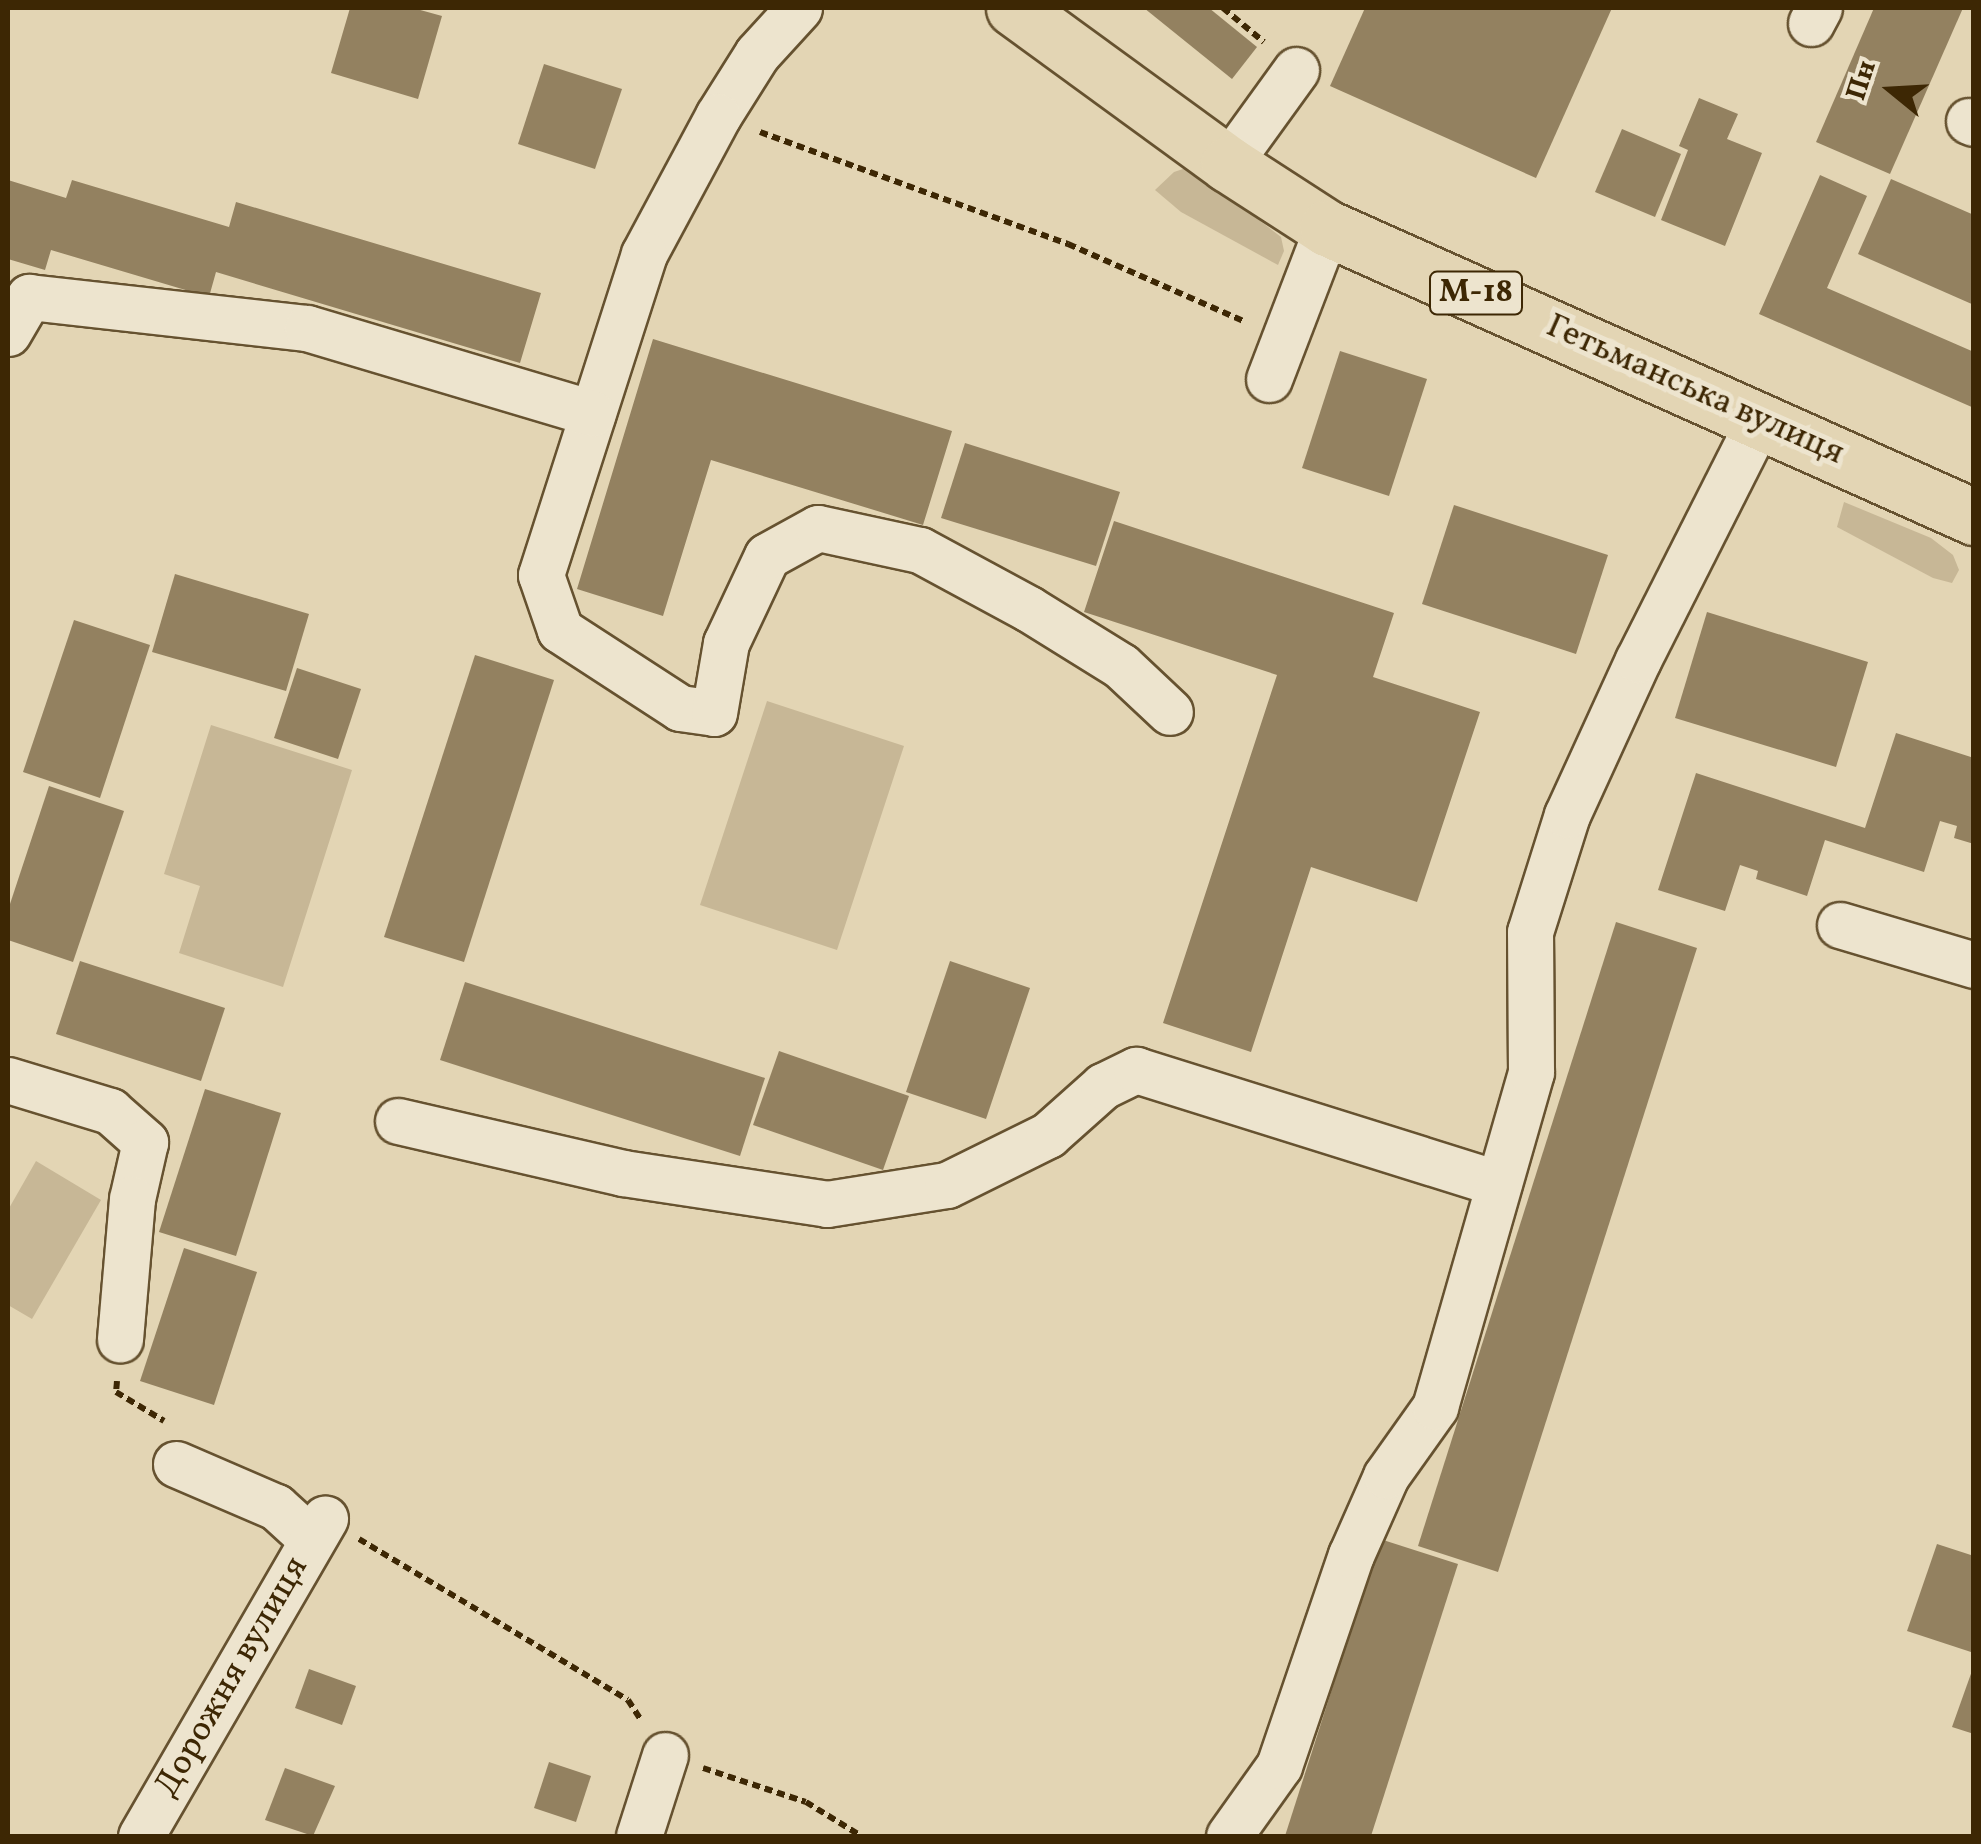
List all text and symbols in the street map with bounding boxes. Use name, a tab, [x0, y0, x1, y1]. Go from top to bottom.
north arrow	[1841, 40, 1941, 140]
text: Пн	[1837, 56, 1887, 106]
road number: М-18	[1428, 266, 1524, 320]
street label: Гетьманська вулиця	[1539, 305, 1851, 475]
street label: Дорожня вулиця	[146, 1549, 318, 1805]

